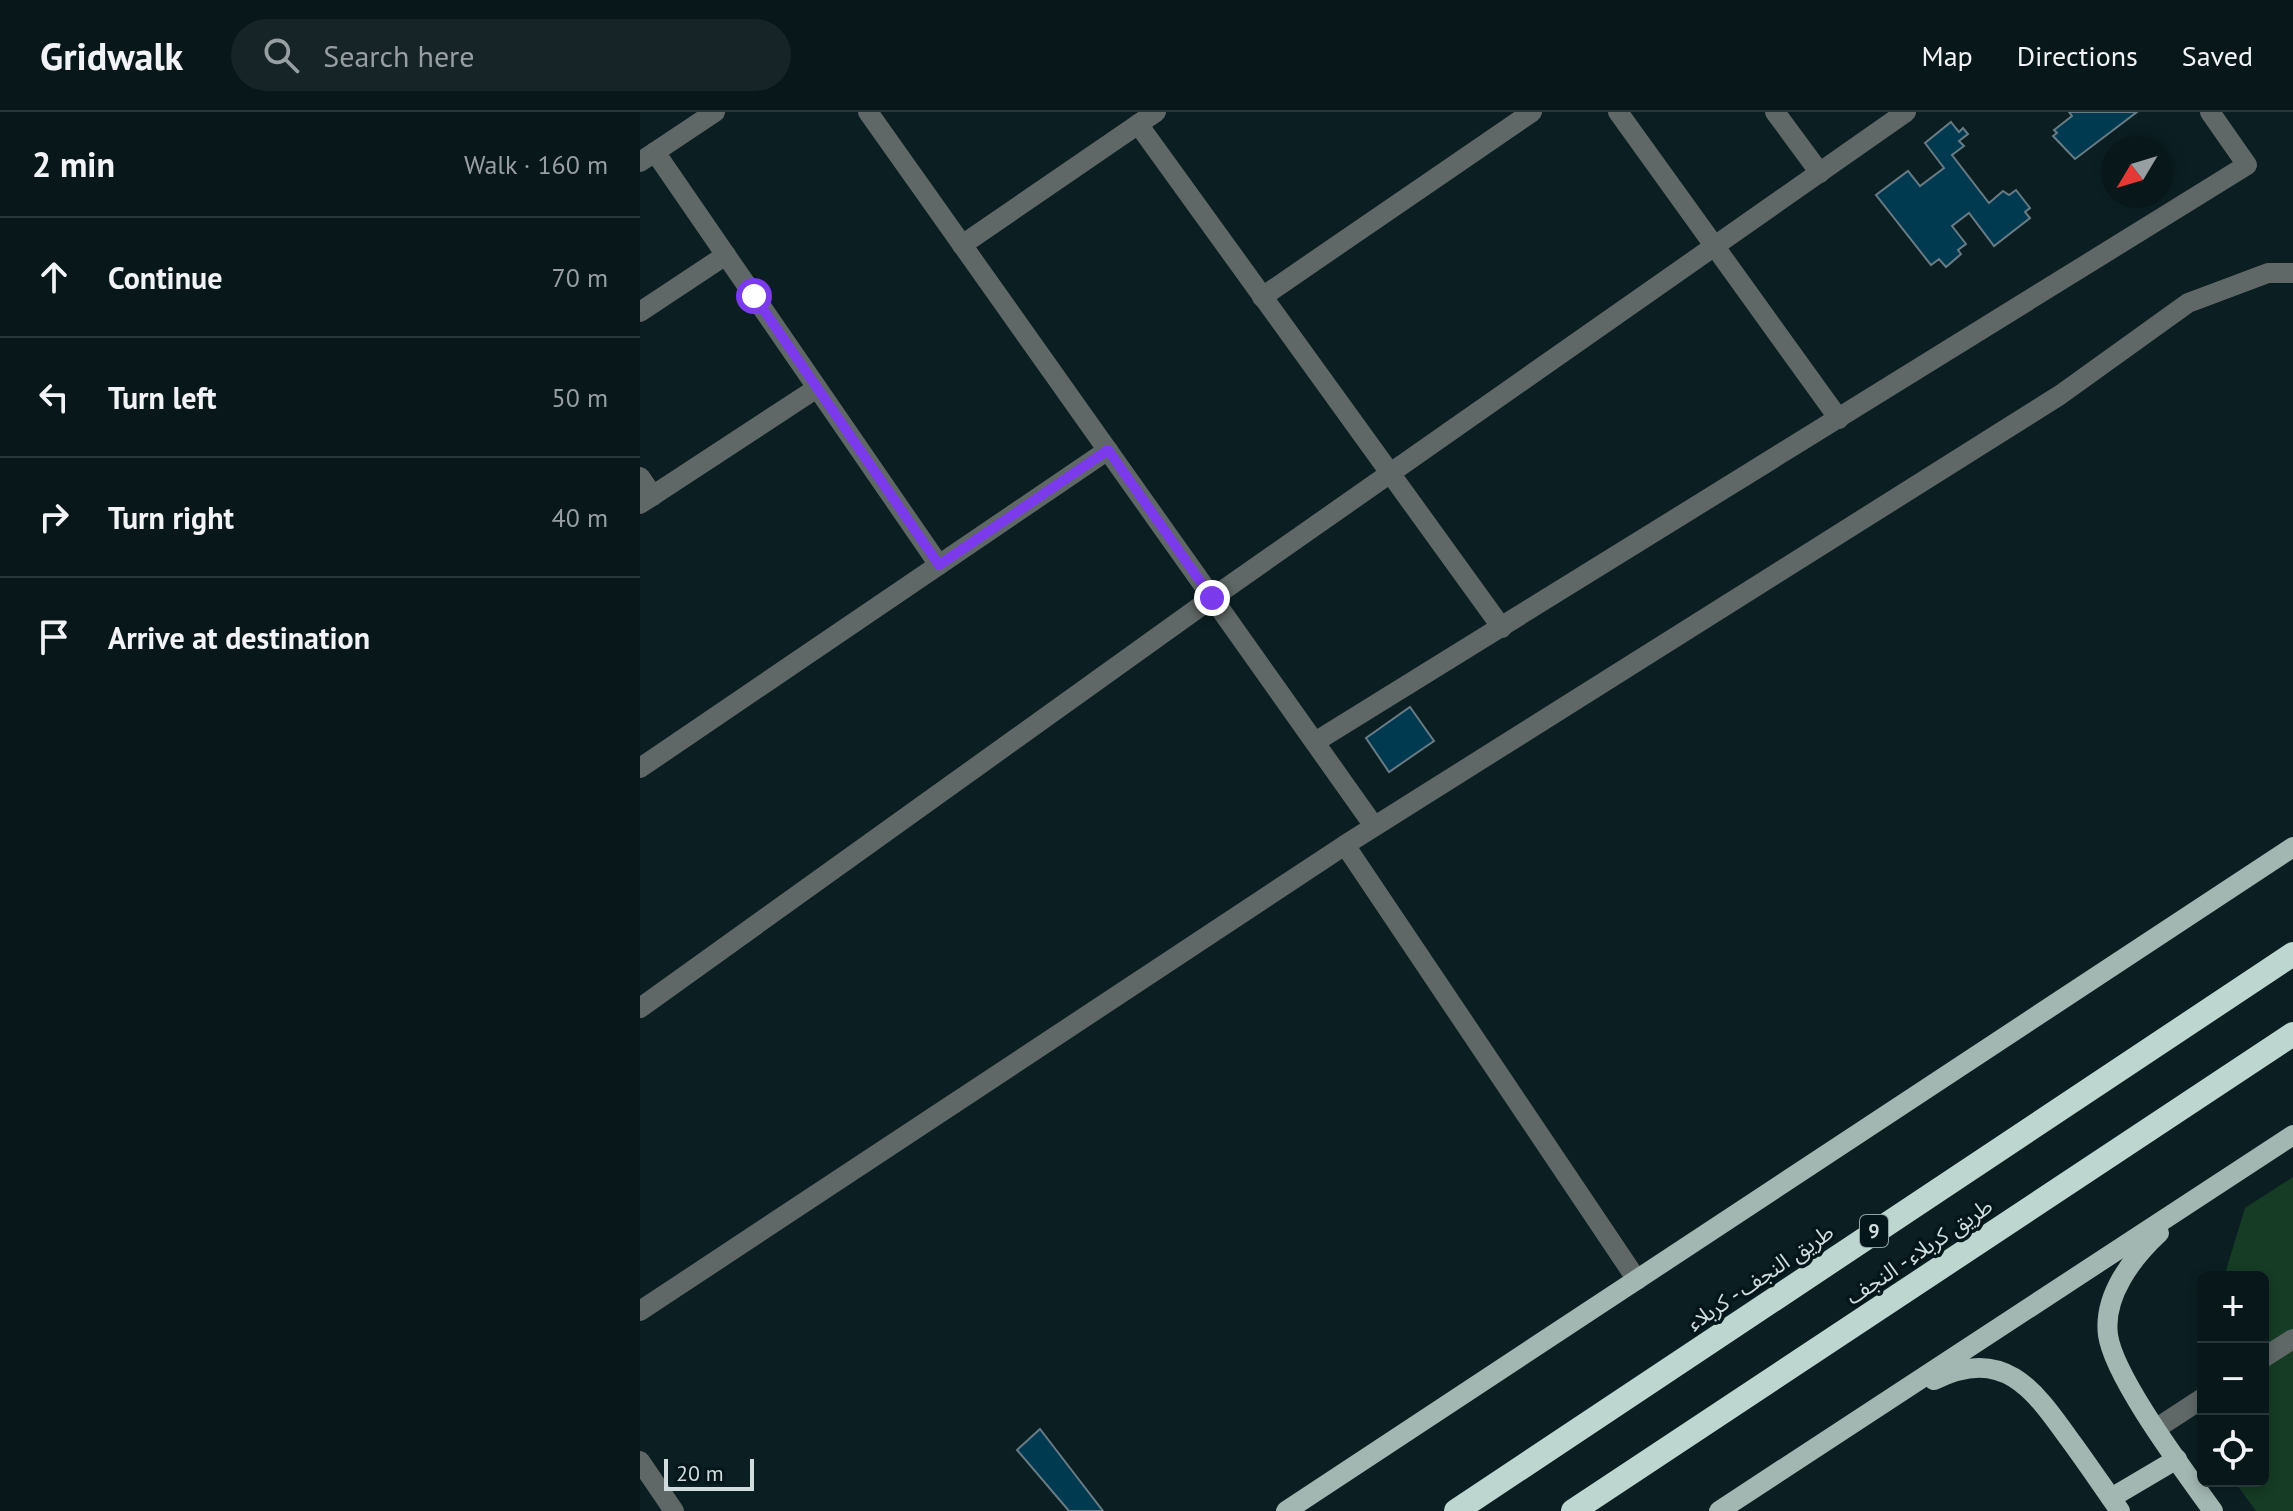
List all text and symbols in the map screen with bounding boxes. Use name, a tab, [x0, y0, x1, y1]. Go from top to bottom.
search box	[231, 19, 791, 91]
text: Gridwalk	[40, 31, 183, 80]
icon: search	[259, 33, 303, 77]
text: Search here	[323, 36, 475, 75]
text: Map	[1922, 37, 1973, 74]
text: Directions	[2017, 37, 2138, 74]
text: Saved	[2182, 37, 2253, 74]
north arrow	[2101, 136, 2173, 208]
text: 2 min	[32, 142, 115, 186]
text: Walk · 160 m	[464, 148, 608, 181]
icon: ahead	[32, 255, 76, 299]
text: Continue	[108, 258, 222, 297]
text: 70 m	[552, 261, 608, 294]
route start	[736, 278, 772, 314]
icon: left	[32, 375, 76, 419]
text: Turn left	[108, 378, 216, 417]
text: 50 m	[552, 381, 608, 414]
icon: right	[32, 495, 76, 539]
text: Turn right	[108, 498, 234, 537]
text: 40 m	[552, 501, 608, 534]
route end	[1194, 580, 1230, 616]
icon: arrive	[32, 615, 76, 659]
text: Arrive at destination	[108, 618, 370, 657]
street label: طريق کربلاء - النجف	[1840, 1192, 1998, 1310]
road number: 9	[1860, 1215, 1888, 1247]
street label: طريق النجف - کربلاء	[1681, 1218, 1839, 1336]
map controls	[2197, 1271, 2269, 1487]
button: +	[2197, 1271, 2269, 1343]
button: −	[2197, 1343, 2269, 1415]
button: locate	[2197, 1415, 2269, 1487]
scale bar	[664, 1455, 754, 1491]
text: 20 m	[676, 1459, 724, 1487]

